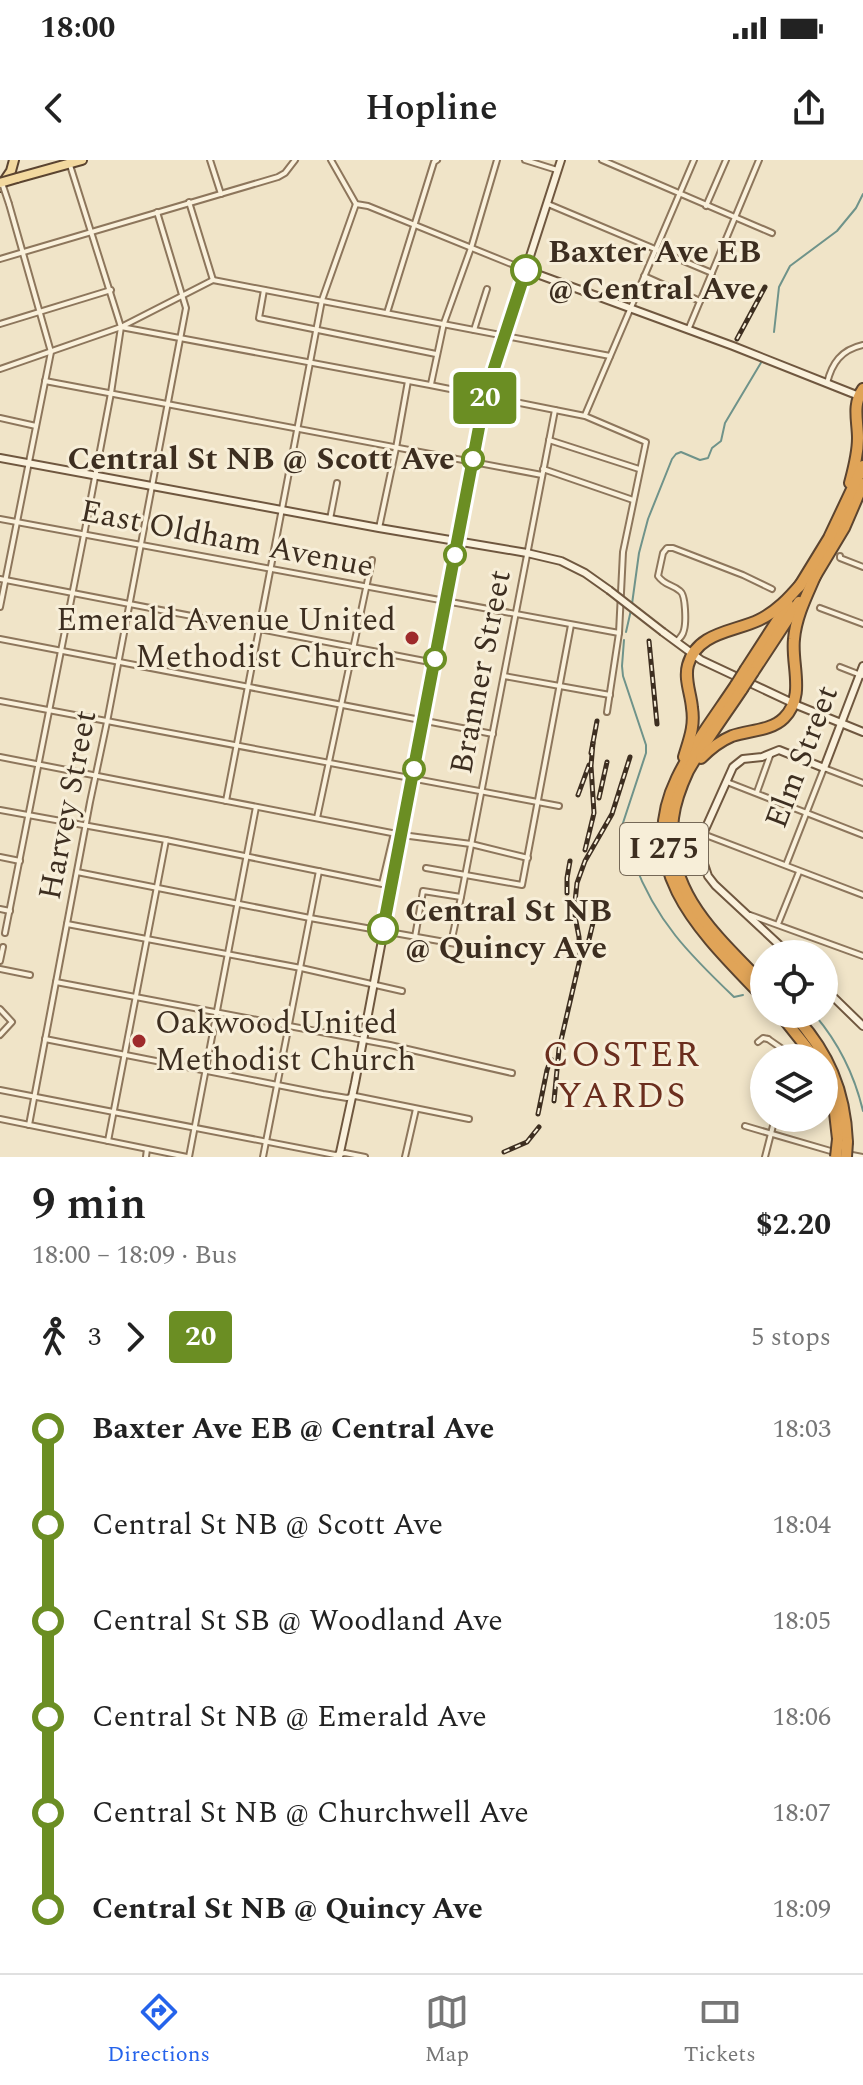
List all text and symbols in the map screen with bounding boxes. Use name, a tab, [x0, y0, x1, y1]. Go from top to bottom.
text: 18:00	[40, 5, 115, 51]
text: Hopline	[365, 81, 498, 136]
icon: back	[32, 86, 76, 130]
icon: share	[787, 86, 831, 130]
place label: Baxter Ave EB @ Central Ave	[548, 228, 761, 314]
marker: Baxter Ave EB @ Central Ave	[511, 255, 541, 285]
line badge: 20	[449, 372, 521, 424]
text: 20	[469, 376, 501, 419]
place label: Central St NB @ Scott Ave	[67, 435, 455, 484]
marker: Central St NB @ Scott Ave	[462, 448, 484, 470]
street label: East Oldham Avenue	[76, 487, 378, 591]
unlabelled marker	[444, 544, 466, 566]
street label: Branner Street	[437, 566, 525, 778]
place label: Emerald Avenue United Methodist Church	[56, 596, 396, 682]
marker: Emerald Avenue United Methodist Church	[403, 629, 421, 647]
unlabelled marker	[424, 648, 446, 670]
street label: Elm Street	[752, 678, 852, 836]
street label: Harvey Street	[26, 706, 110, 904]
unlabelled marker	[403, 758, 425, 780]
road number: I 275	[620, 823, 708, 875]
place label: Central St NB @ Quincy Ave	[405, 887, 612, 973]
marker: Central St NB @ Quincy Ave	[368, 914, 398, 944]
map controls	[750, 940, 838, 1132]
button: locate	[750, 940, 838, 1028]
place label: Oakwood United Methodist Church	[155, 999, 416, 1085]
district label: COSTER YARDS	[543, 1028, 701, 1124]
marker: Oakwood United Methodist Church	[130, 1032, 148, 1050]
button: layers	[750, 1044, 838, 1132]
text: 9 min	[32, 1171, 146, 1238]
text: $2.20	[756, 1202, 831, 1248]
text: 18:00 – 18:09 · Bus	[32, 1235, 237, 1275]
icon: walk	[32, 1315, 76, 1359]
icon: forward	[113, 1315, 157, 1359]
text: 20	[185, 1315, 216, 1358]
text: 3	[88, 1317, 101, 1357]
text: 5 stops	[751, 1317, 831, 1357]
text: Baxter Ave EB @ Central Ave	[92, 1406, 494, 1452]
text: 18:03	[772, 1409, 831, 1449]
text: Central St NB @ Scott Ave	[92, 1502, 443, 1548]
text: 18:04	[772, 1505, 831, 1545]
text: Central St SB @ Woodland Ave	[92, 1598, 503, 1644]
text: 18:05	[772, 1601, 831, 1641]
text: Central St NB @ Emerald Ave	[92, 1694, 487, 1740]
text: 18:06	[772, 1697, 831, 1737]
text: Central St NB @ Churchwell Ave	[92, 1790, 529, 1836]
text: 18:07	[772, 1793, 831, 1833]
text: Central St NB @ Quincy Ave	[92, 1886, 483, 1932]
text: 18:09	[772, 1889, 831, 1929]
tab: Directions	[107, 1990, 210, 2071]
tab: Map	[425, 1990, 469, 2071]
tab: Tickets	[684, 1990, 756, 2071]

